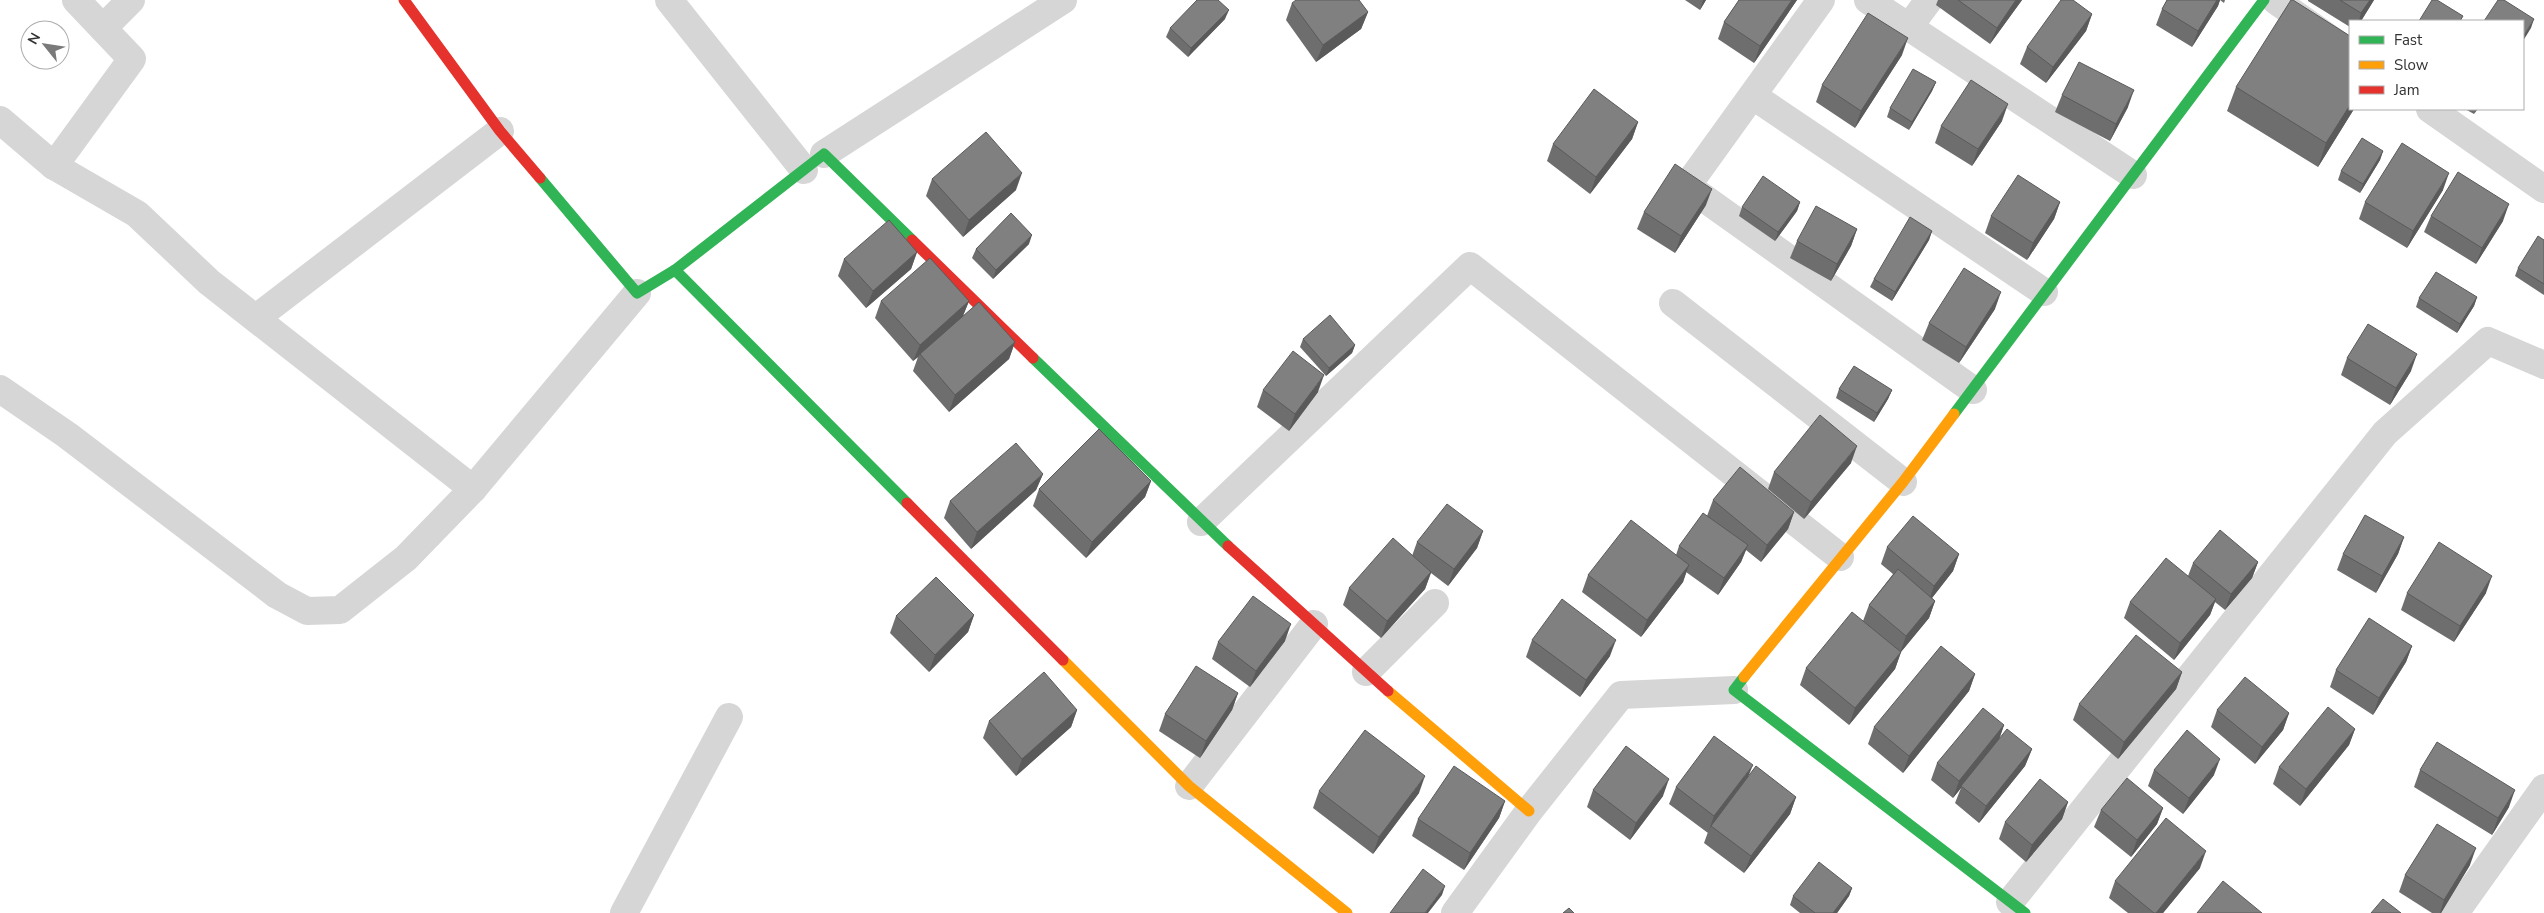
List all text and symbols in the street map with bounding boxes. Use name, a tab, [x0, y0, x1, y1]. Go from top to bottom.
north arrow	[20, 20, 70, 70]
legend	[2349, 20, 2524, 110]
text: N	[23, 29, 45, 48]
text: Fast	[2394, 30, 2423, 50]
text: Slow	[2394, 55, 2429, 75]
text: Jam	[2393, 80, 2420, 100]

